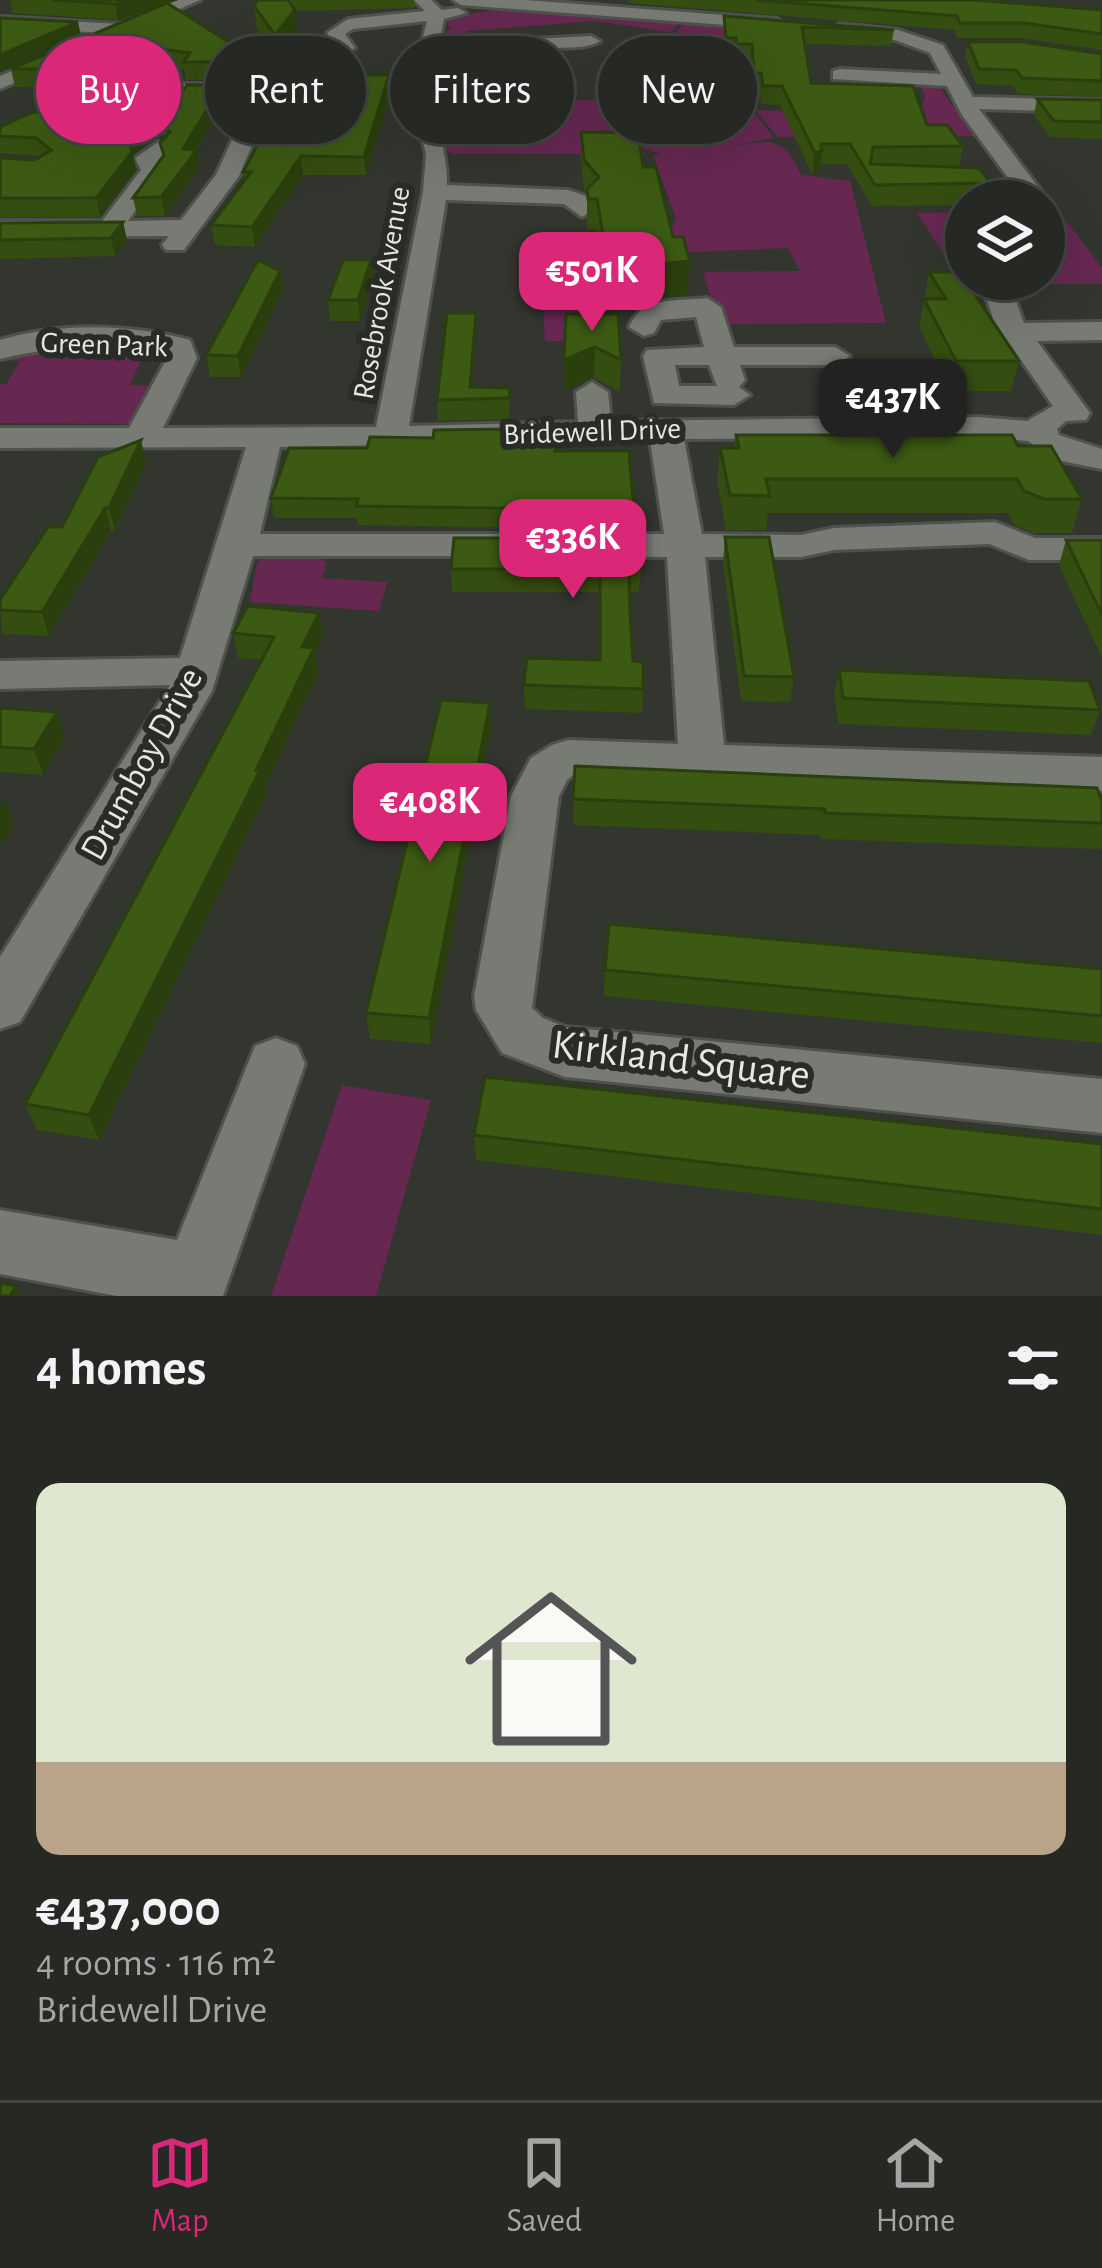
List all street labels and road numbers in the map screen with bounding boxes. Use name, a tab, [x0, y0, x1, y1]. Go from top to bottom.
street label: Rosebrook Avenue	[349, 184, 415, 402]
street label: Green Park	[40, 328, 168, 362]
street label: Bridewell Drive	[503, 414, 681, 450]
street label: Drumboy Drive	[74, 662, 210, 866]
street label: Kirkland Square	[550, 1023, 812, 1097]

